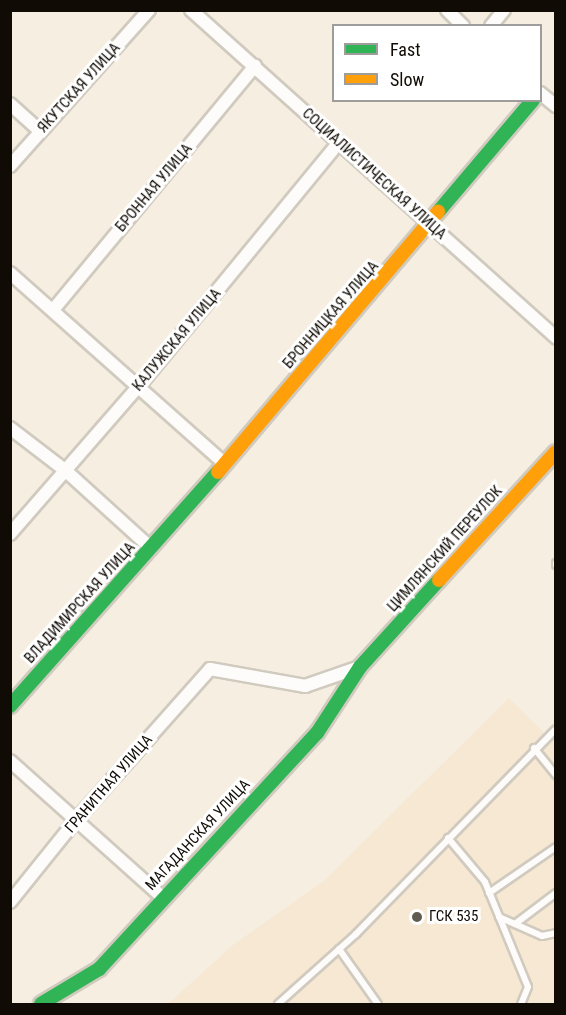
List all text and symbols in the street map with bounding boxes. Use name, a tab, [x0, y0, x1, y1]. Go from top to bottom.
legend	[332, 24, 542, 102]
street label: ЯКУТСКАЯ УЛИЦА	[34, 39, 124, 137]
text: Fast	[390, 39, 421, 60]
text: Slow	[390, 69, 424, 90]
street label: СОЦИАЛИСТИЧЕСКАЯ УЛИЦА	[298, 105, 450, 243]
street label: БРОННАЯ УЛИЦА	[112, 140, 196, 236]
street label: БРОННИЦКАЯ УЛИЦА	[279, 257, 383, 373]
street label: КАЛУЖСКАЯ УЛИЦА	[129, 285, 225, 395]
street label: ЦИМЛЯНСКИЙ ПЕРЕУЛОК	[384, 482, 506, 616]
street label: ВЛАДИМИРСКАЯ УЛИЦА	[21, 539, 139, 667]
street label: ГРАНИТНАЯ УЛИЦА	[61, 731, 157, 837]
street label: МАГАДАНСКАЯ УЛИЦА	[142, 776, 254, 894]
place label: ГСК 535	[429, 908, 478, 926]
marker: ГСК 535	[410, 910, 424, 924]

